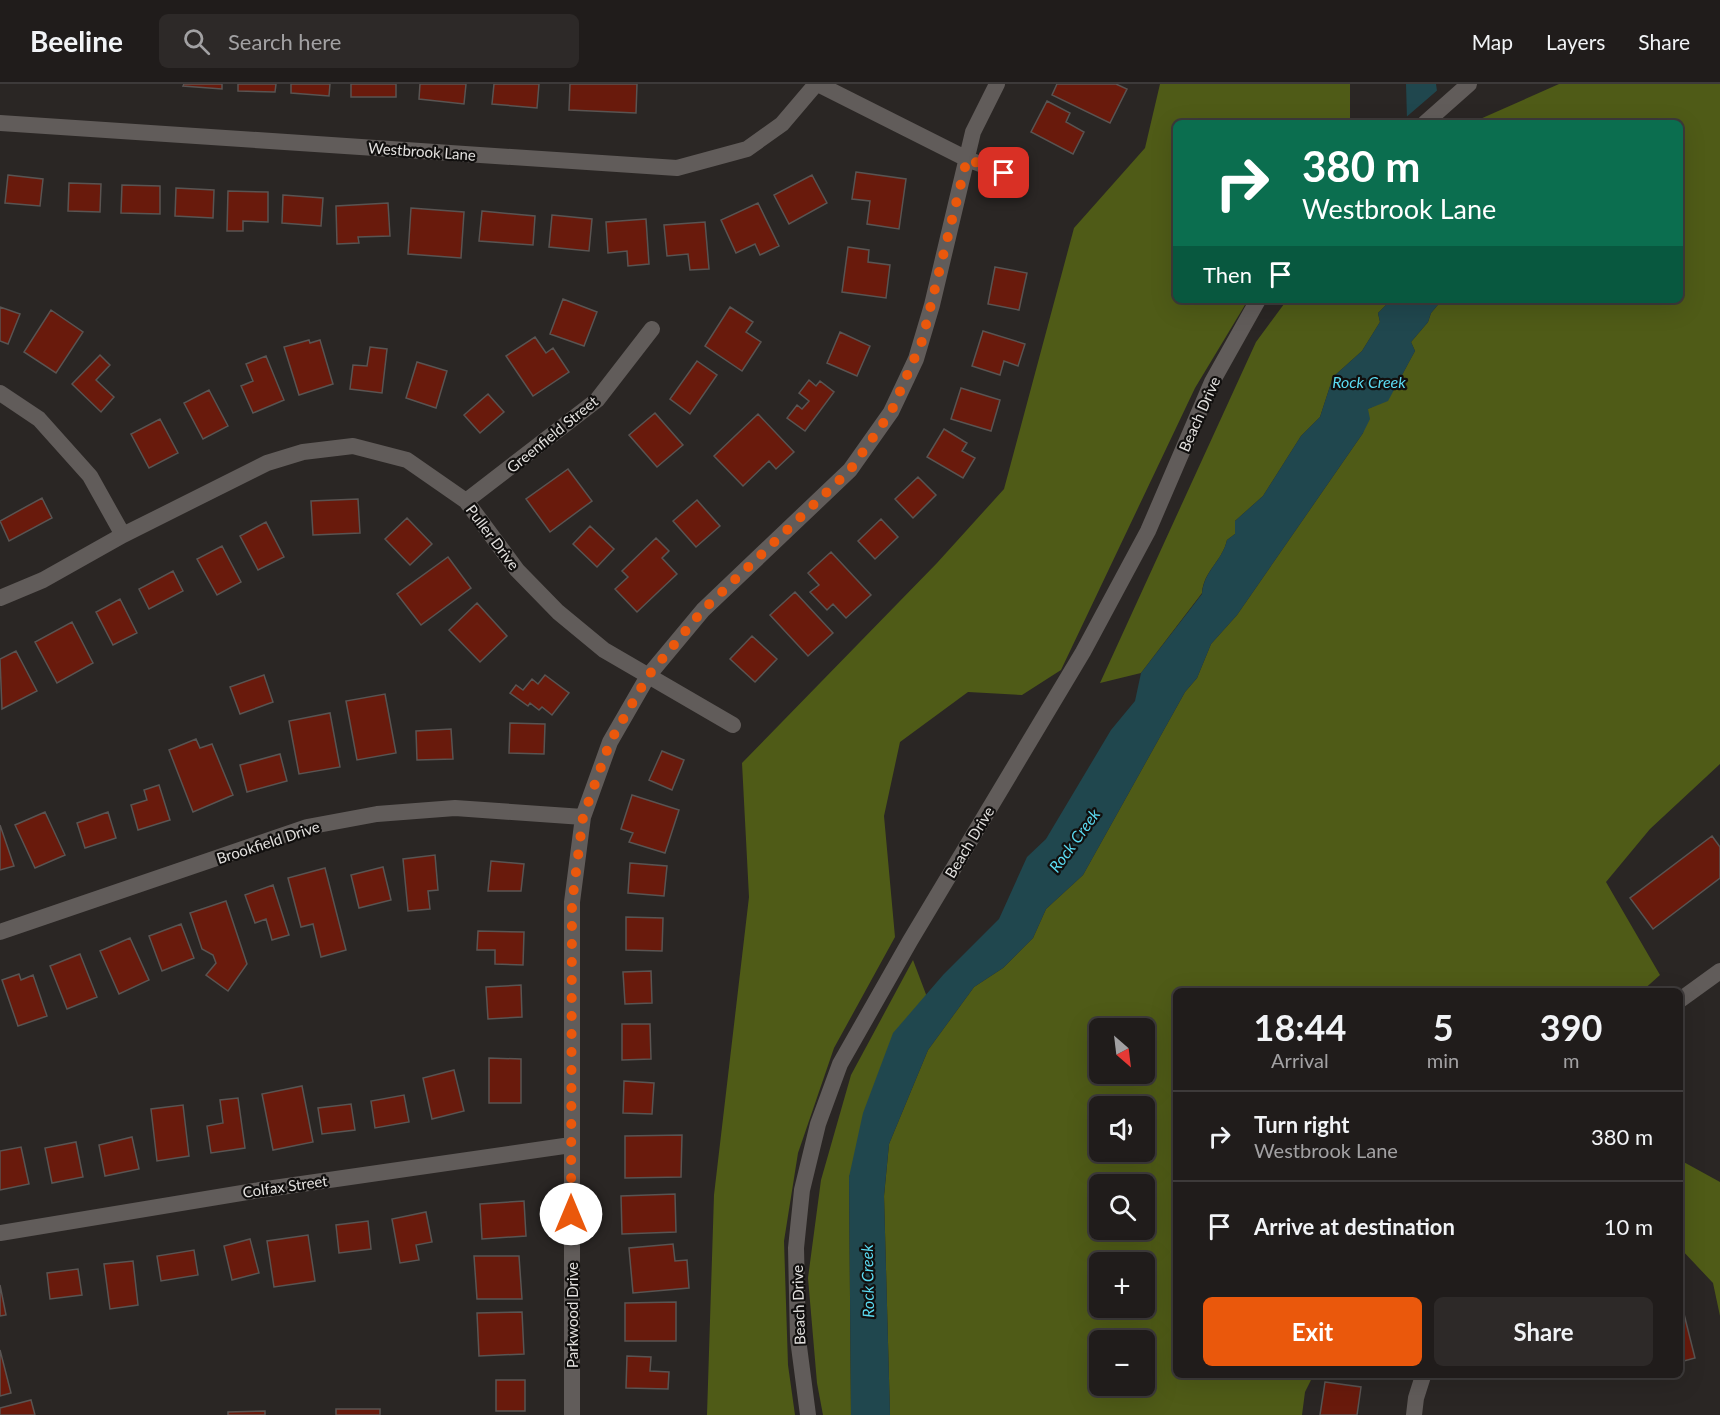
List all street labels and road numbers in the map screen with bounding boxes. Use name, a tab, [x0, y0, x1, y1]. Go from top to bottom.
street label: Westbrook Lane	[368, 138, 477, 164]
street label: Beach Drive	[1174, 374, 1224, 454]
street label: Greenfield Street	[503, 391, 602, 476]
street label: Puller Drive	[463, 501, 523, 573]
street label: Beach Drive	[941, 803, 997, 881]
street label: Brookfield Drive	[214, 817, 322, 867]
street label: Colfax Street	[241, 1171, 329, 1201]
street label: Parkwood Drive	[563, 1262, 581, 1368]
street label: Beach Drive	[788, 1265, 808, 1345]

